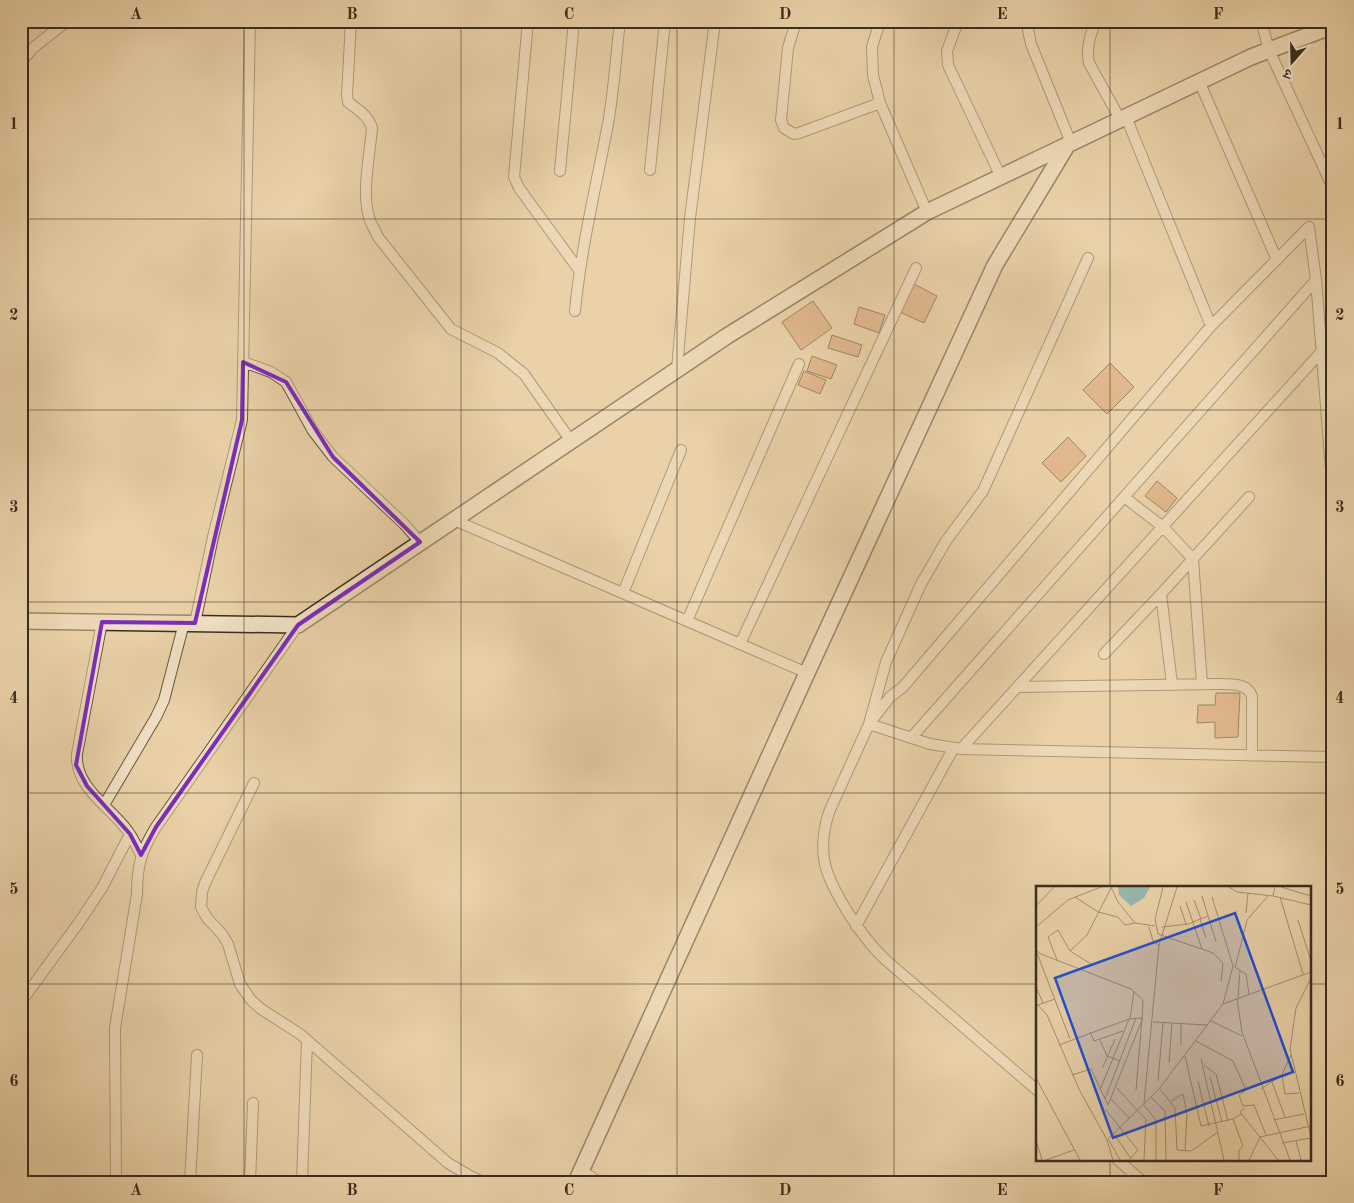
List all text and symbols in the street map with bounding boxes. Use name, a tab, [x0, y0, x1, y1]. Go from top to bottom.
text: A	[130, 7, 142, 23]
text: B	[346, 7, 358, 23]
text: C	[564, 7, 574, 23]
text: D	[779, 7, 791, 23]
text: E	[996, 7, 1008, 23]
text: F	[1213, 7, 1224, 23]
north arrow	[1266, 38, 1316, 88]
text: उ	[1281, 65, 1295, 81]
text: 1	[9, 117, 19, 133]
text: 1	[1335, 117, 1345, 133]
text: 2	[9, 308, 19, 324]
text: 2	[1335, 308, 1345, 324]
text: 3	[9, 500, 19, 516]
text: 3	[1335, 500, 1345, 516]
text: 4	[9, 691, 19, 707]
text: 4	[1335, 691, 1345, 707]
text: 5	[9, 882, 19, 898]
text: 5	[1335, 882, 1345, 898]
inset map	[1036, 886, 1312, 1160]
text: 6	[9, 1074, 19, 1090]
text: 6	[1335, 1074, 1345, 1090]
text: A	[130, 1183, 142, 1199]
text: B	[346, 1183, 358, 1199]
text: C	[564, 1183, 574, 1199]
text: D	[779, 1183, 791, 1199]
text: E	[996, 1183, 1008, 1199]
text: F	[1213, 1183, 1224, 1199]

